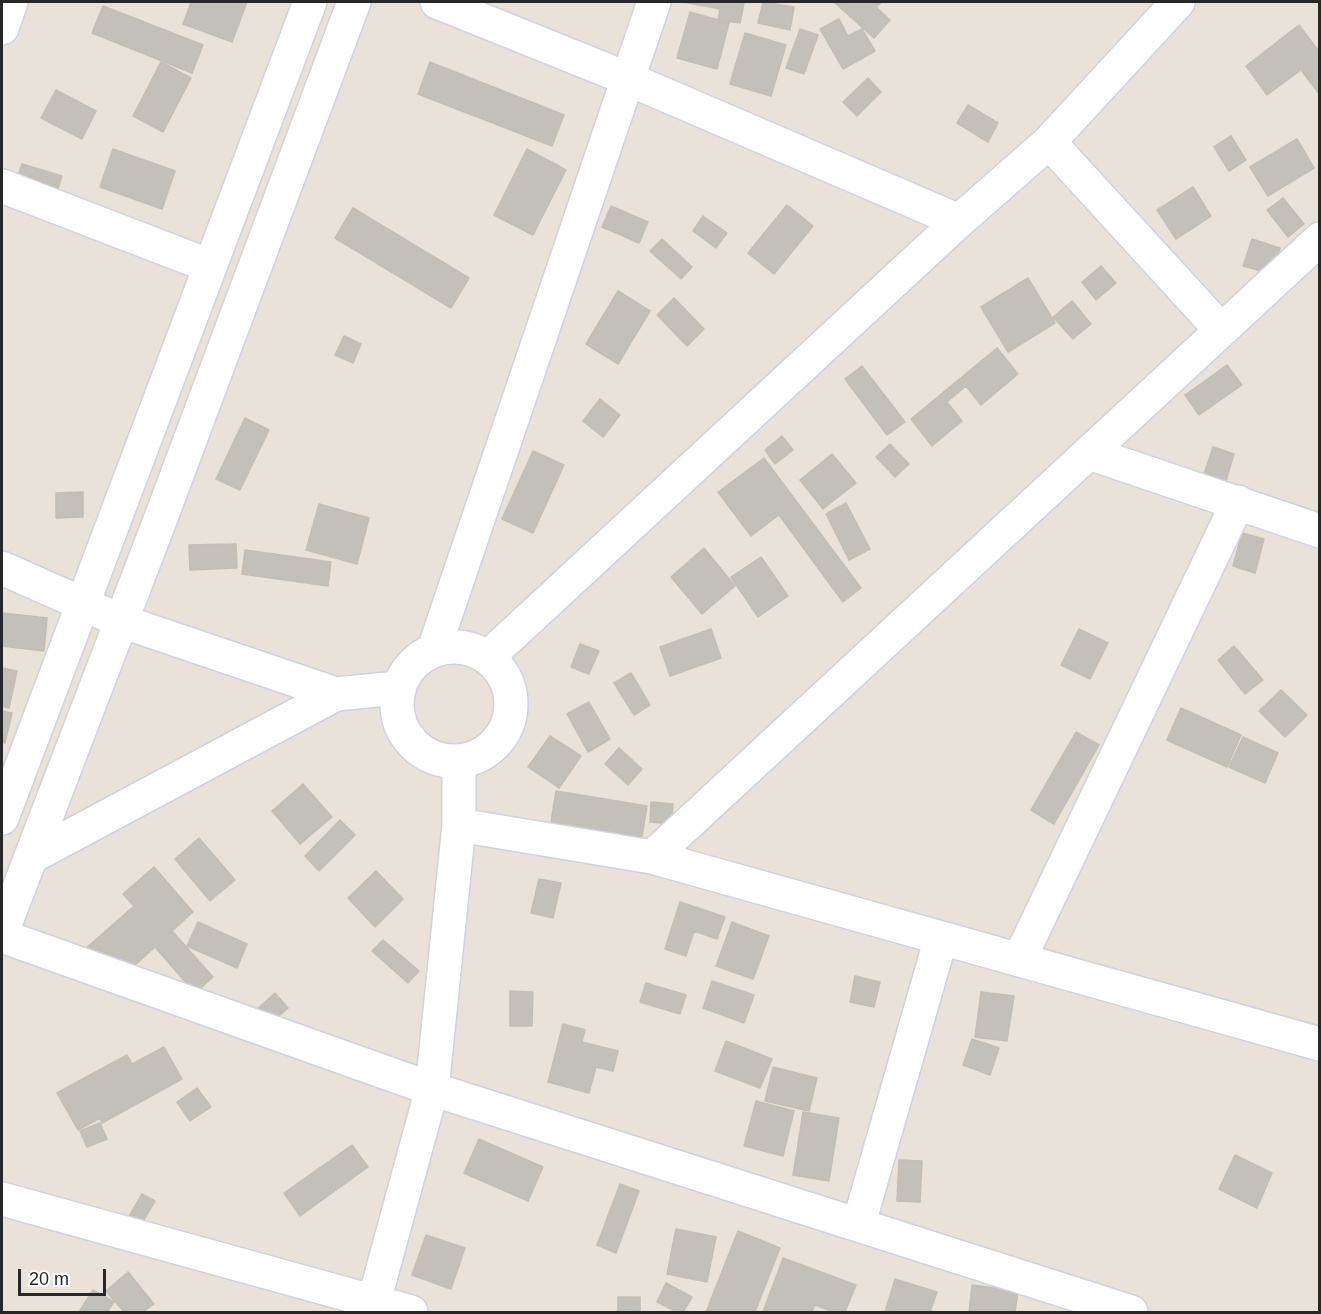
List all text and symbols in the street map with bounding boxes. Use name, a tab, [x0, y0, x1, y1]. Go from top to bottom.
scale bar	[21, 1257, 110, 1295]
text: 20 m	[29, 1269, 69, 1289]

